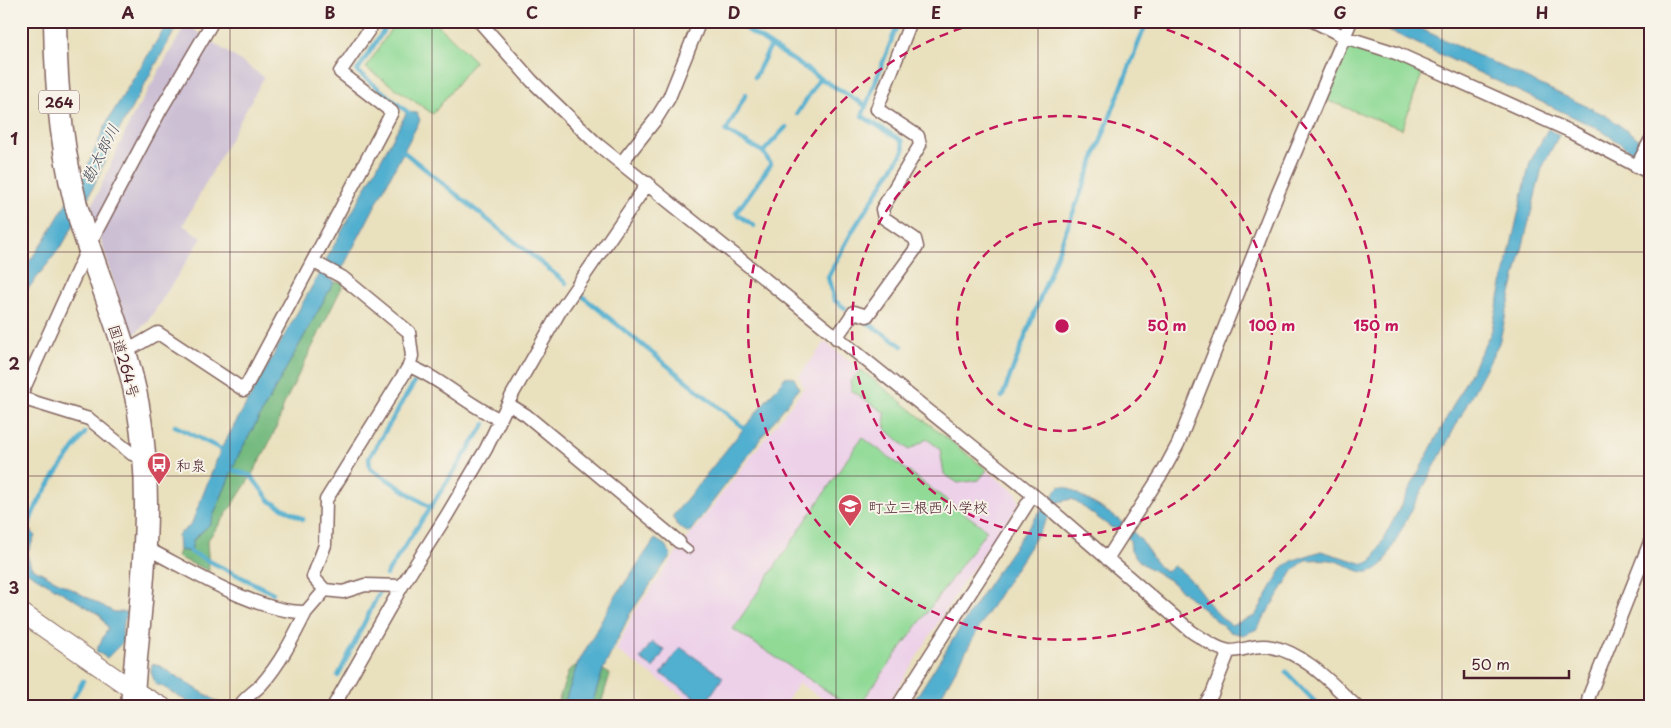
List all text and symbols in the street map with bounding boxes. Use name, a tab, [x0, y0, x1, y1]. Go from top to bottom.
text: A	[122, 0, 135, 24]
text: B	[325, 0, 336, 24]
text: C	[526, 0, 538, 24]
text: D	[728, 0, 740, 24]
text: E	[931, 0, 941, 24]
text: F	[1133, 0, 1143, 24]
text: G	[1333, 0, 1347, 24]
text: H	[1536, 0, 1548, 24]
road number: 264	[39, 90, 79, 114]
water label: 勘太郎川	[74, 119, 124, 187]
text: 1	[10, 126, 18, 150]
text: 50 m	[1148, 313, 1186, 336]
text: 100 m	[1249, 313, 1295, 336]
text: 150 m	[1353, 313, 1399, 336]
centre of rings	[1053, 317, 1071, 335]
street label: 国道264号	[104, 322, 146, 400]
text: 2	[8, 351, 20, 375]
bus stop icon: 和泉	[146, 451, 172, 485]
place label: 和泉	[176, 453, 206, 476]
school or university icon: 町立三根西小学校	[837, 493, 863, 527]
place label: 町立三根西小学校	[868, 495, 988, 518]
text: 3	[9, 575, 19, 599]
scale bar	[1464, 648, 1568, 680]
text: 50 m	[1471, 652, 1510, 675]

